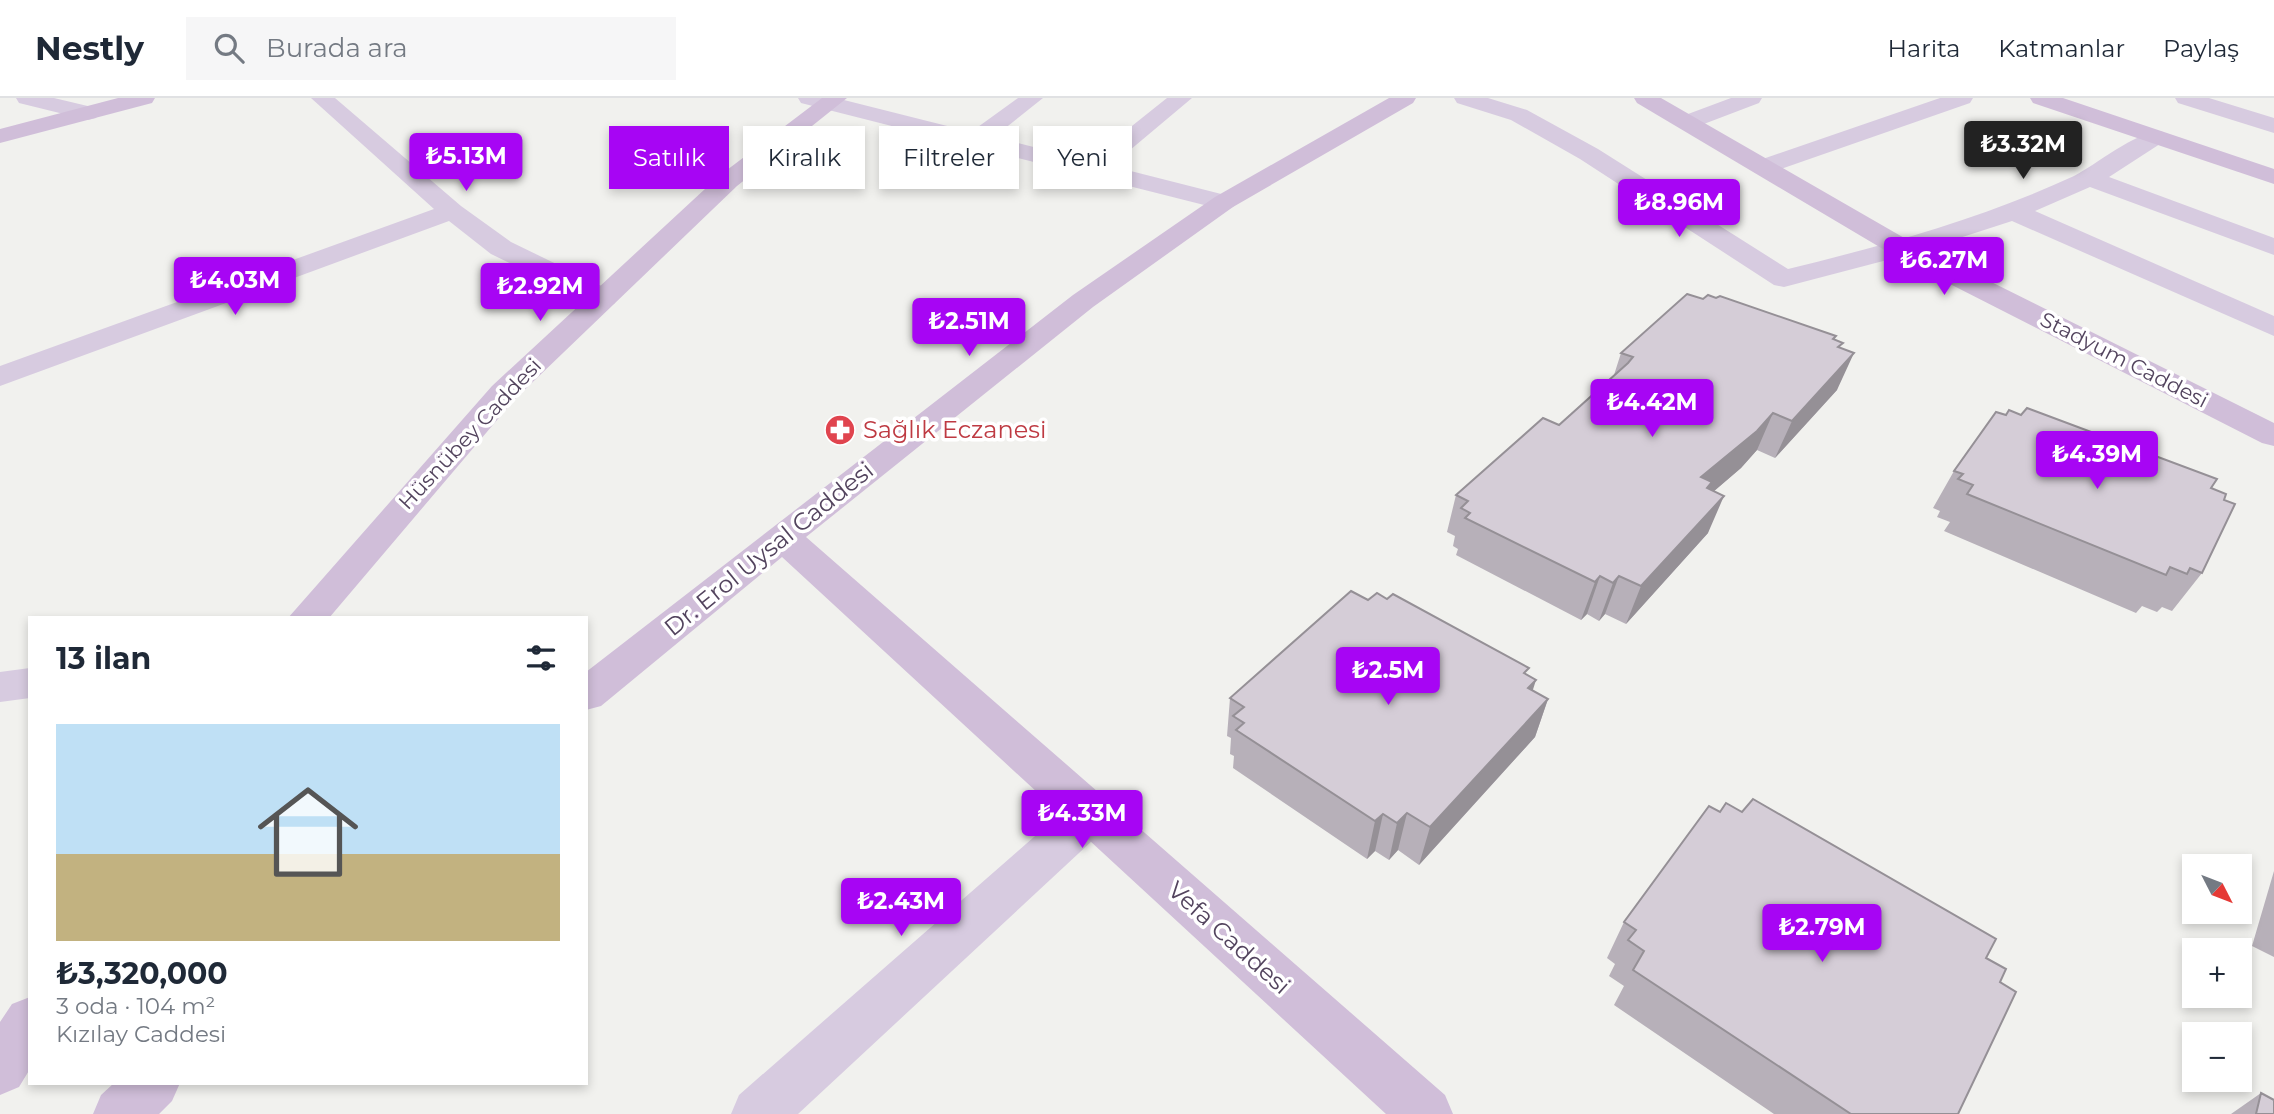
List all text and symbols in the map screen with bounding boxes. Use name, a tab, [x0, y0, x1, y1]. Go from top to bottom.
search box	[186, 17, 676, 80]
text: Nestly	[35, 28, 144, 68]
icon: search	[210, 29, 248, 67]
text: Burada ara	[266, 32, 408, 64]
text: Harita	[1888, 34, 1960, 63]
text: Katmanlar	[1998, 34, 2125, 63]
text: Paylaş	[2163, 34, 2239, 63]
pin: ₺3.32M	[1966, 122, 2080, 181]
chip: Satılık	[609, 126, 729, 189]
chip: Kiralık	[743, 126, 865, 189]
chip: Filtreler	[879, 126, 1019, 189]
chip: Yeni	[1033, 126, 1132, 189]
text: ₺3.32M	[1980, 130, 2066, 158]
pin: ₺5.13M	[409, 134, 523, 193]
text: ₺5.13M	[425, 142, 507, 170]
pin: ₺8.96M	[1622, 180, 1736, 239]
text: ₺8.96M	[1634, 188, 1724, 216]
pin: ₺6.27M	[1887, 238, 2001, 297]
text: ₺6.27M	[1900, 246, 1988, 274]
pin: ₺4.03M	[178, 258, 292, 317]
pin: ₺2.92M	[483, 264, 597, 323]
text: ₺4.03M	[190, 266, 280, 294]
text: ₺2.92M	[497, 272, 583, 300]
pin: ₺2.51M	[912, 299, 1026, 358]
street label: Stadyum Caddesi	[2036, 306, 2212, 413]
text: ₺2.51M	[928, 307, 1010, 335]
street label: Hüsnübey Caddesi	[393, 353, 546, 514]
pin: ₺4.42M	[1595, 380, 1709, 439]
text: ₺4.42M	[1606, 388, 1698, 416]
pharmacy icon: Sağlık Eczanesi	[823, 413, 857, 447]
place label: Sağlık Eczanesi	[863, 415, 1046, 444]
pin: ₺4.39M	[2040, 432, 2154, 491]
text: ₺4.39M	[2052, 440, 2142, 468]
street label: Dr. Erol Uysal Caddesi	[658, 455, 879, 642]
icon: filters	[522, 639, 560, 677]
text: 13 ilan	[56, 640, 151, 677]
pin: ₺2.5M	[1339, 648, 1437, 707]
text: ₺2.5M	[1352, 656, 1424, 684]
icon: home	[245, 769, 371, 895]
pin: ₺4.33M	[1025, 790, 1139, 850]
text: ₺4.33M	[1038, 799, 1126, 827]
north arrow	[2182, 854, 2252, 924]
map controls	[2182, 854, 2252, 1092]
street label: Vefa Caddesi	[1162, 875, 1296, 1000]
pin: ₺2.43M	[844, 878, 958, 938]
text: ₺2.43M	[857, 887, 945, 915]
pin: ₺2.79M	[1765, 904, 1879, 964]
text: ₺2.79M	[1778, 913, 1866, 941]
button: +	[2182, 938, 2252, 1008]
text: ₺3,320,000	[56, 955, 228, 992]
text: 3 oda · 104 m²	[56, 992, 215, 1020]
text: Kızılay Caddesi	[56, 1020, 226, 1048]
button: −	[2182, 1022, 2252, 1092]

